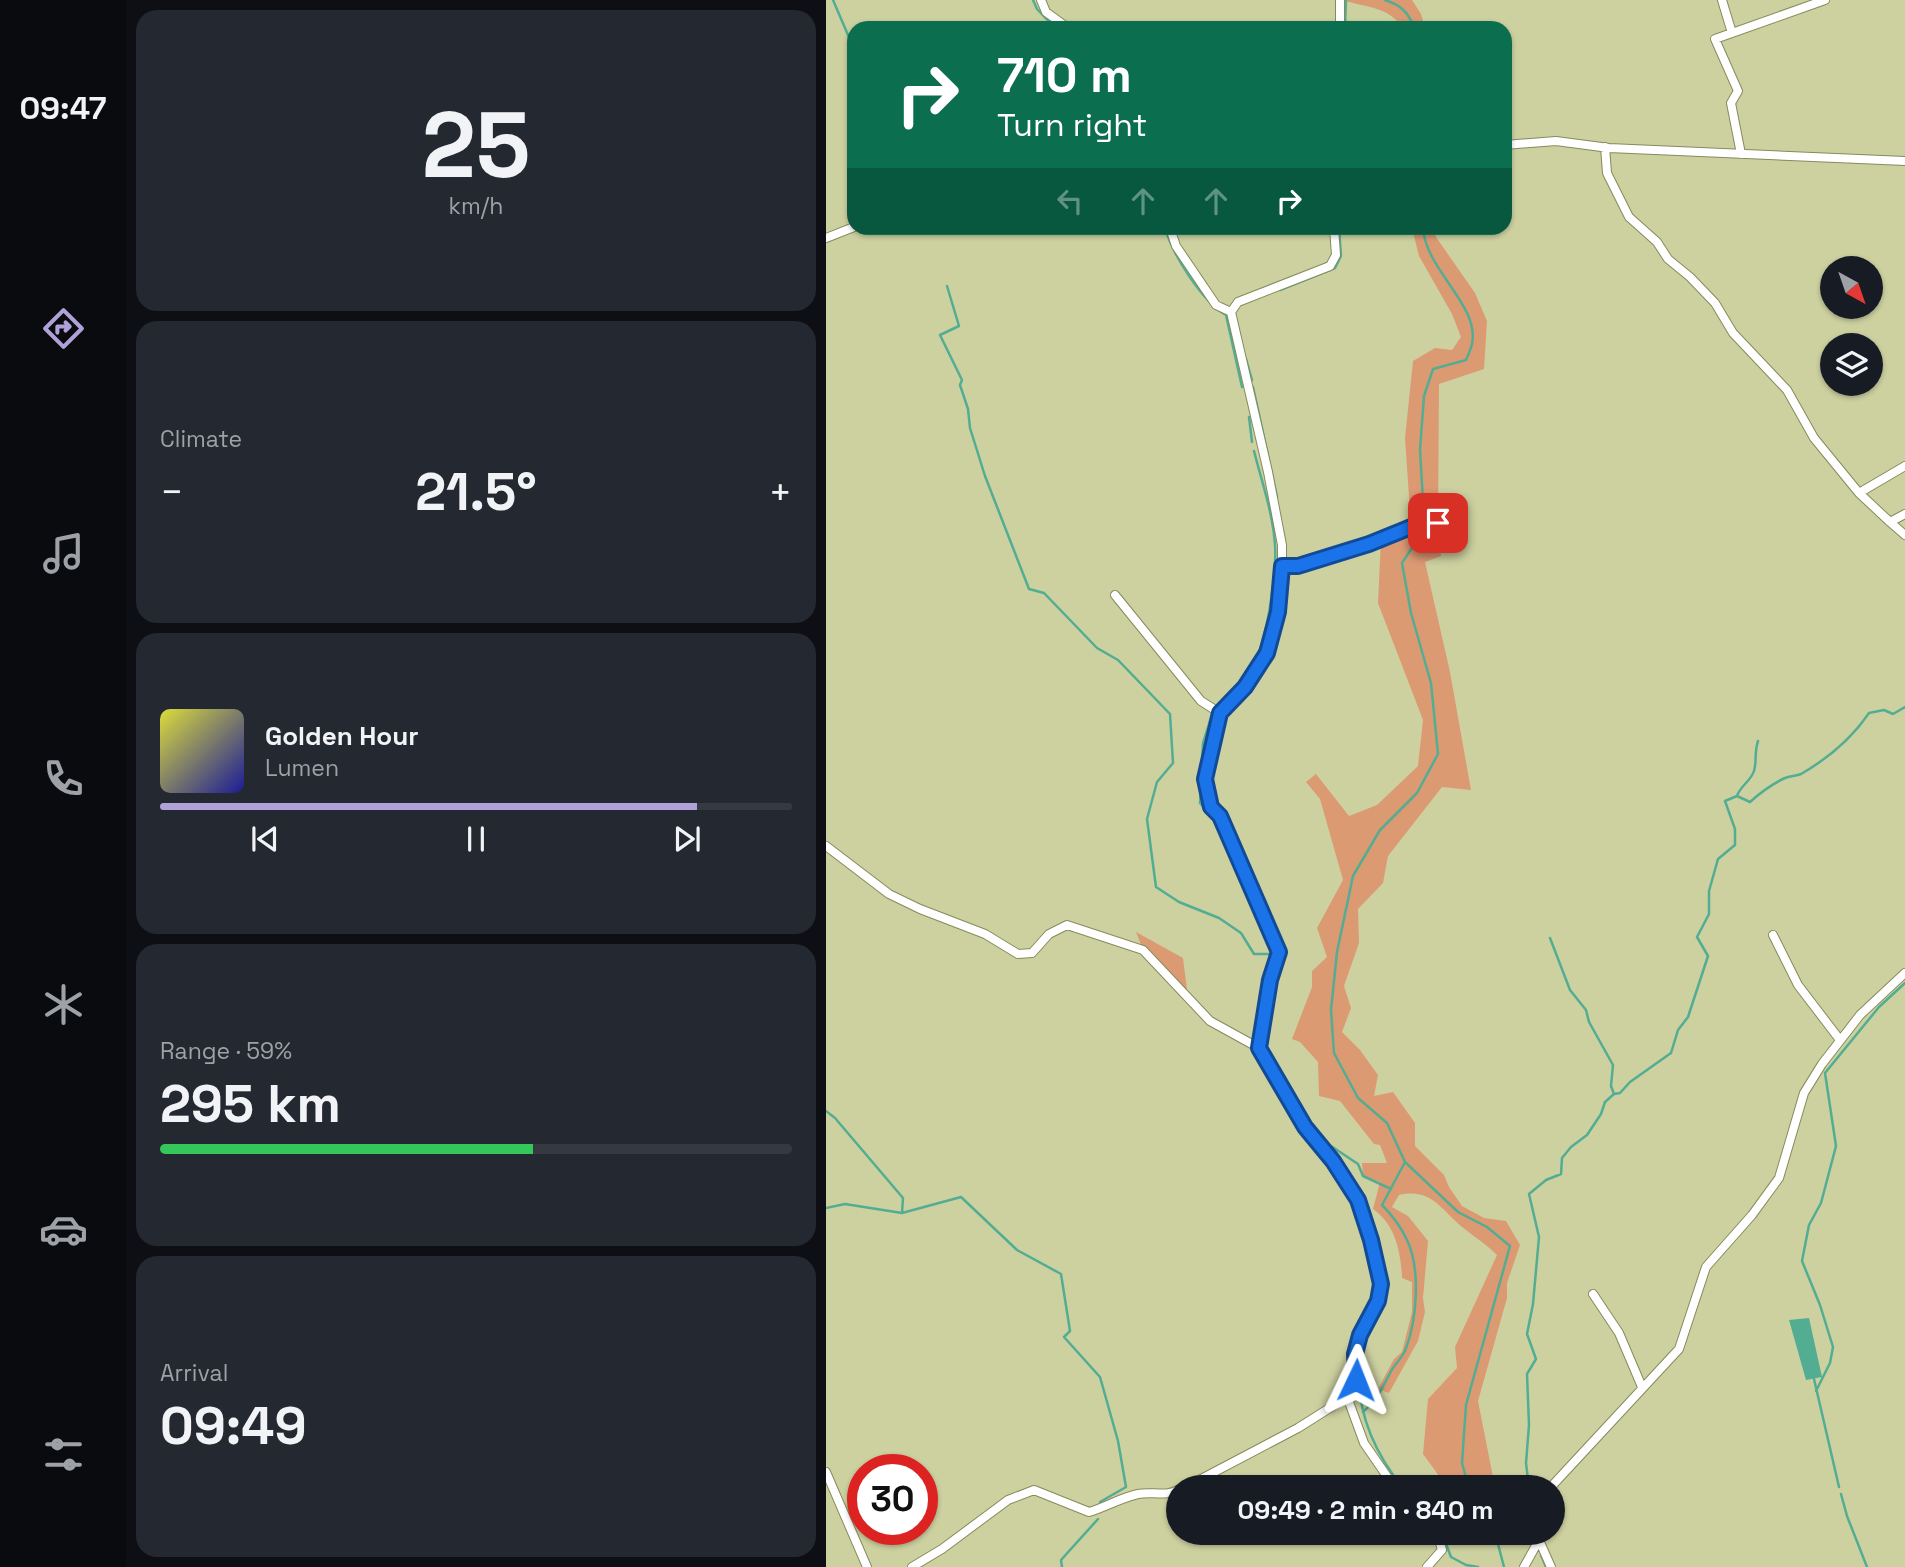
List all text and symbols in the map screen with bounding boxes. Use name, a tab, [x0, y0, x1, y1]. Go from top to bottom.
text: 710 m	[997, 44, 1132, 106]
icon: right	[882, 49, 973, 140]
text: 25	[422, 87, 530, 204]
text: 09:47	[20, 88, 106, 128]
text: Turn right	[997, 105, 1147, 145]
icon: left	[1051, 182, 1089, 220]
icon: ahead	[1124, 182, 1162, 220]
icon: ahead	[1197, 182, 1235, 220]
icon: right	[1270, 182, 1308, 220]
text: km/h	[449, 191, 503, 221]
north arrow	[1820, 256, 1883, 318]
map controls	[1820, 256, 1883, 396]
icon: directions	[39, 304, 88, 353]
button: layers	[1820, 333, 1883, 396]
text: Climate	[160, 424, 242, 454]
text: 21.5°	[415, 459, 537, 525]
text: −	[160, 468, 184, 516]
text: +	[768, 468, 792, 516]
pin	[1408, 493, 1468, 553]
icon: arrive	[1419, 504, 1457, 542]
icon: music	[39, 529, 88, 578]
text: Golden Hour	[265, 719, 419, 753]
text: Lumen	[265, 753, 339, 783]
icon: phone	[39, 754, 88, 803]
icon: previous	[246, 820, 284, 858]
icon: pause	[457, 820, 495, 858]
icon: next	[668, 820, 706, 858]
icon: climate	[39, 980, 88, 1029]
text: Range · 59%	[160, 1036, 292, 1066]
text: 295 km	[160, 1071, 341, 1137]
icon: car	[39, 1205, 88, 1254]
position arrow	[1319, 1343, 1393, 1417]
text: Arrival	[160, 1358, 228, 1388]
text: 09:49	[160, 1393, 307, 1459]
icon: filters	[39, 1430, 88, 1479]
speed limit sign: 30	[847, 1454, 938, 1545]
text: 09:49 · 2 min · 840 m	[1238, 1493, 1494, 1527]

